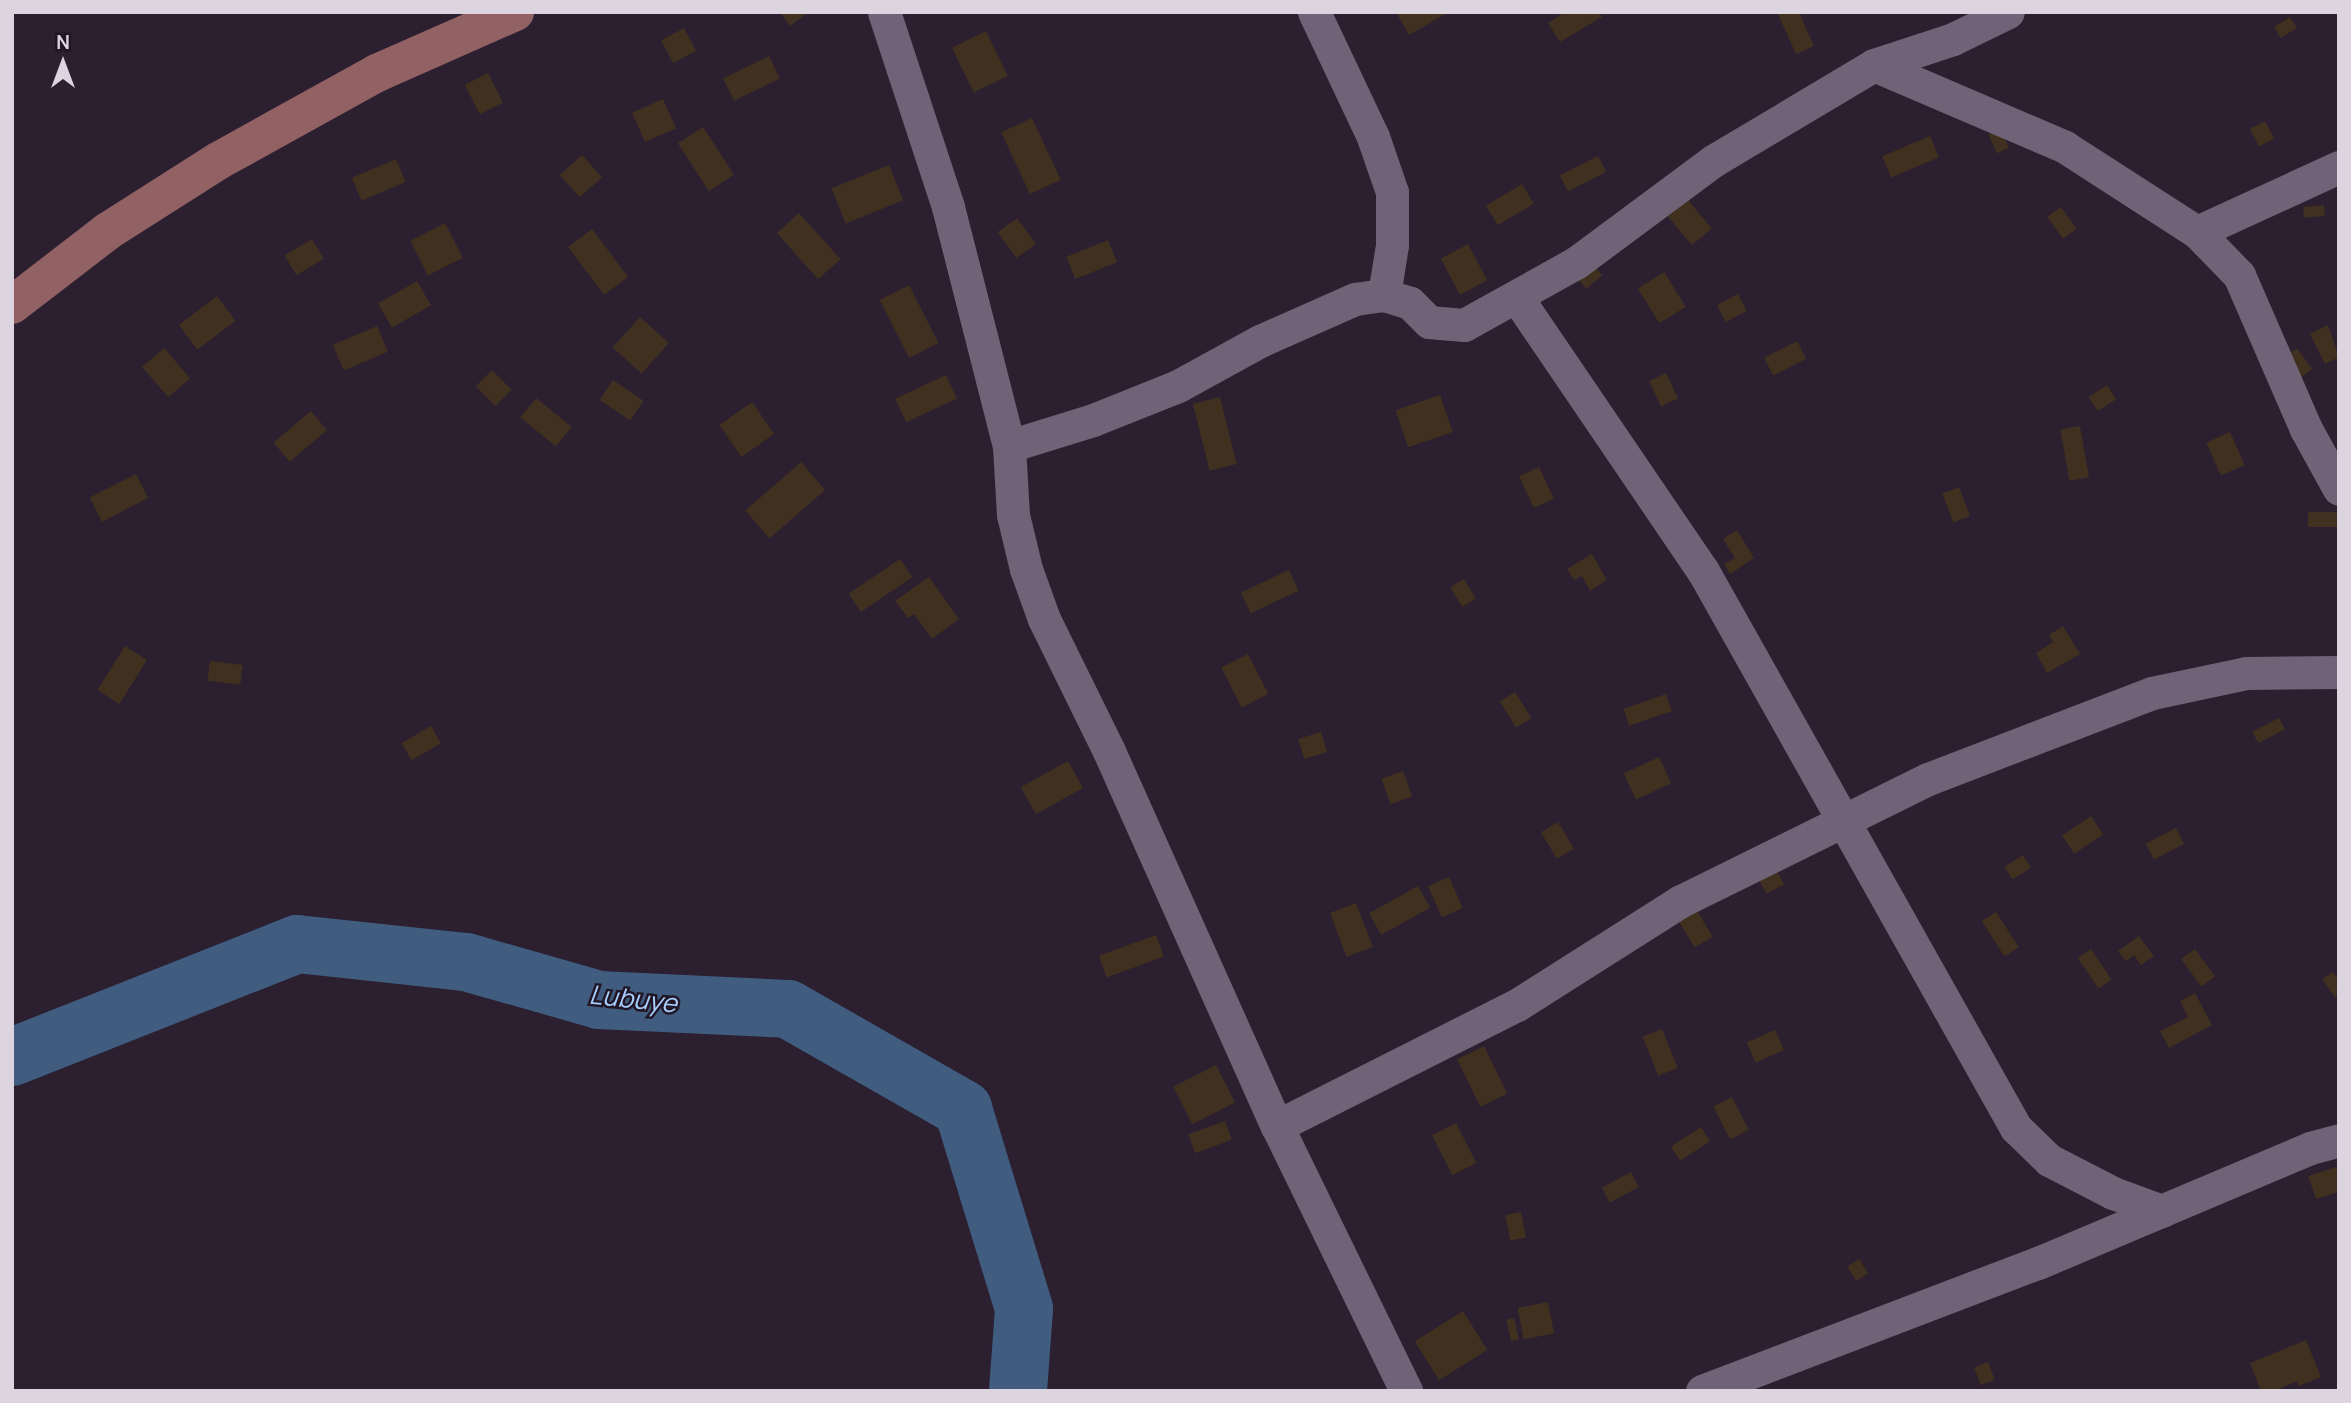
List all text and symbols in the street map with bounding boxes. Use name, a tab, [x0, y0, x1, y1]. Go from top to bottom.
north arrow	[28, 28, 98, 98]
text: N	[56, 29, 70, 55]
water label: Lubuye	[588, 979, 678, 1019]

